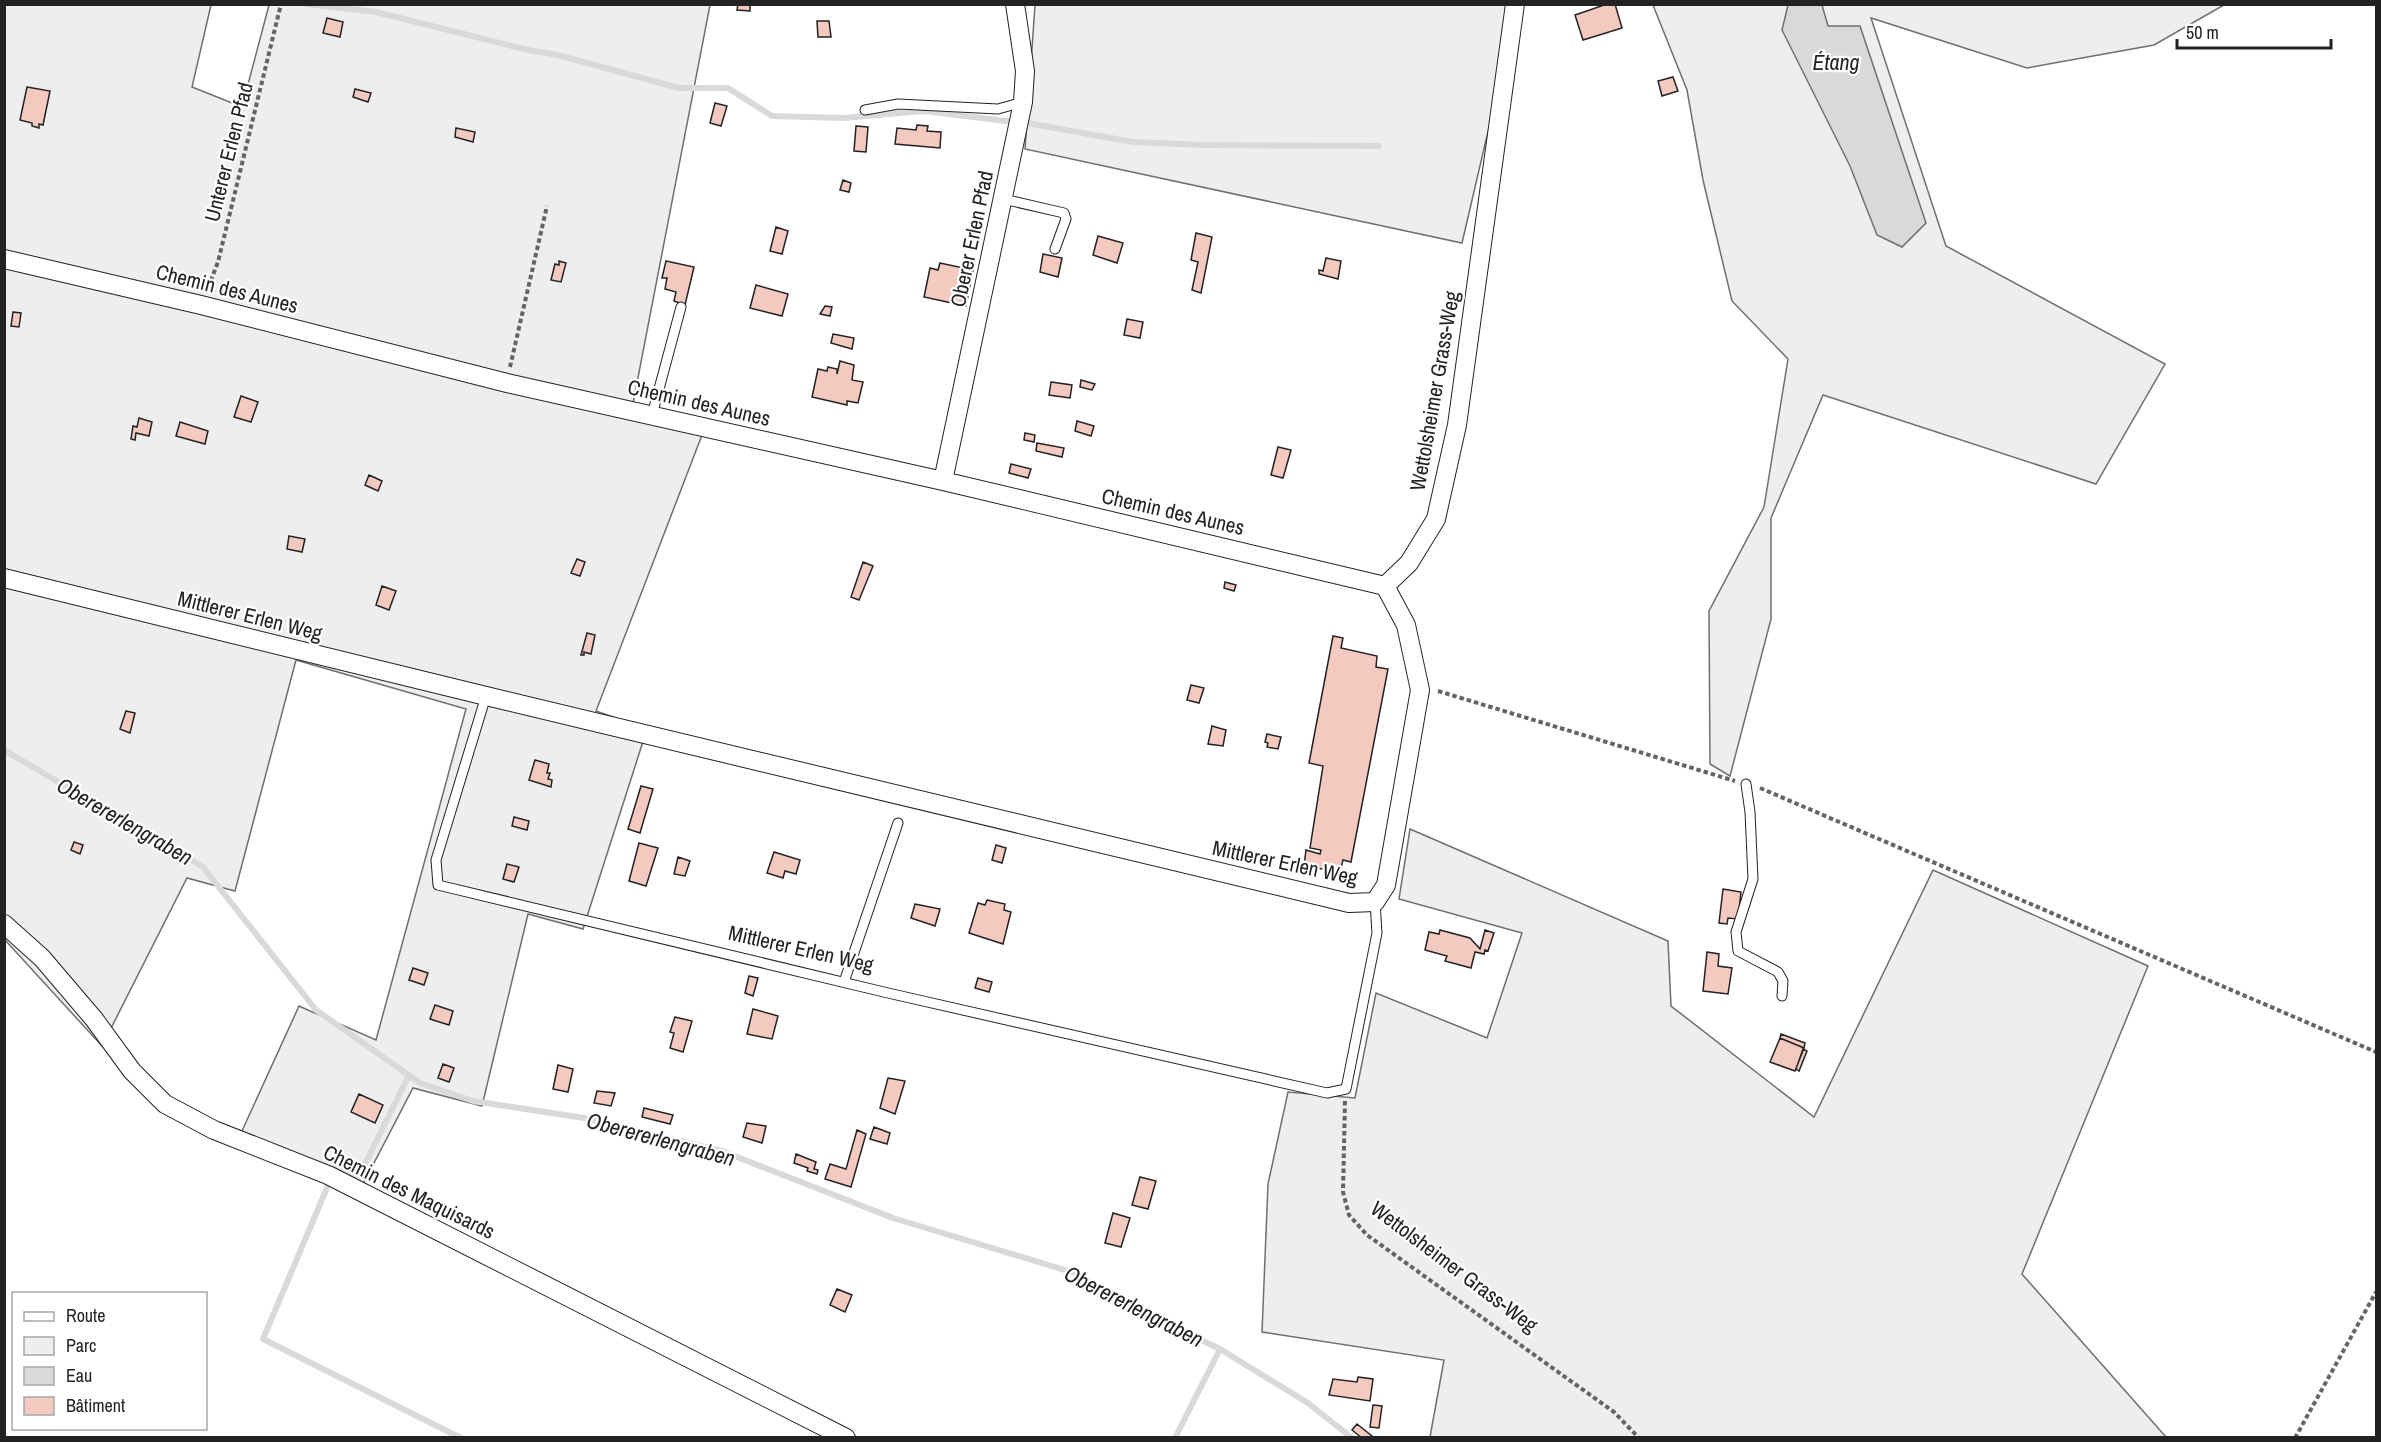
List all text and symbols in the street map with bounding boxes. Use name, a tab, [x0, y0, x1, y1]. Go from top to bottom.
scale bar	[2177, 12, 2332, 50]
text: 50 m	[2186, 20, 2219, 45]
water label: Étang	[1812, 47, 1860, 77]
street label: Unterer Erlen Pfad	[197, 79, 260, 225]
street label: Oberer Erlen Pfad	[943, 168, 1000, 310]
street label: Chemin des Aunes	[153, 257, 301, 320]
street label: Wettolsheimer Grass-Weg	[1403, 288, 1466, 493]
street label: Chemin des Aunes	[625, 372, 773, 433]
street label: Chemin des Aunes	[1099, 481, 1247, 542]
street label: Mittlerer Erlen Weg	[175, 584, 326, 648]
water label: Oberererlengraben	[51, 770, 199, 872]
street label: Mittlerer Erlen Weg	[1210, 833, 1361, 892]
street label: Mittlerer Erlen Weg	[726, 918, 877, 979]
water label: Oberererlengraben	[584, 1105, 738, 1173]
street label: Chemin des Maquisards	[319, 1137, 500, 1246]
street label: Wettolsheimer Grass-Weg	[1365, 1194, 1544, 1339]
water label: Oberererlengraben	[1059, 1258, 1209, 1354]
legend	[12, 1292, 207, 1430]
text: Route	[66, 1303, 105, 1328]
text: Parc	[66, 1333, 96, 1358]
text: Eau	[66, 1363, 92, 1388]
text: Bâtiment	[66, 1393, 125, 1418]

